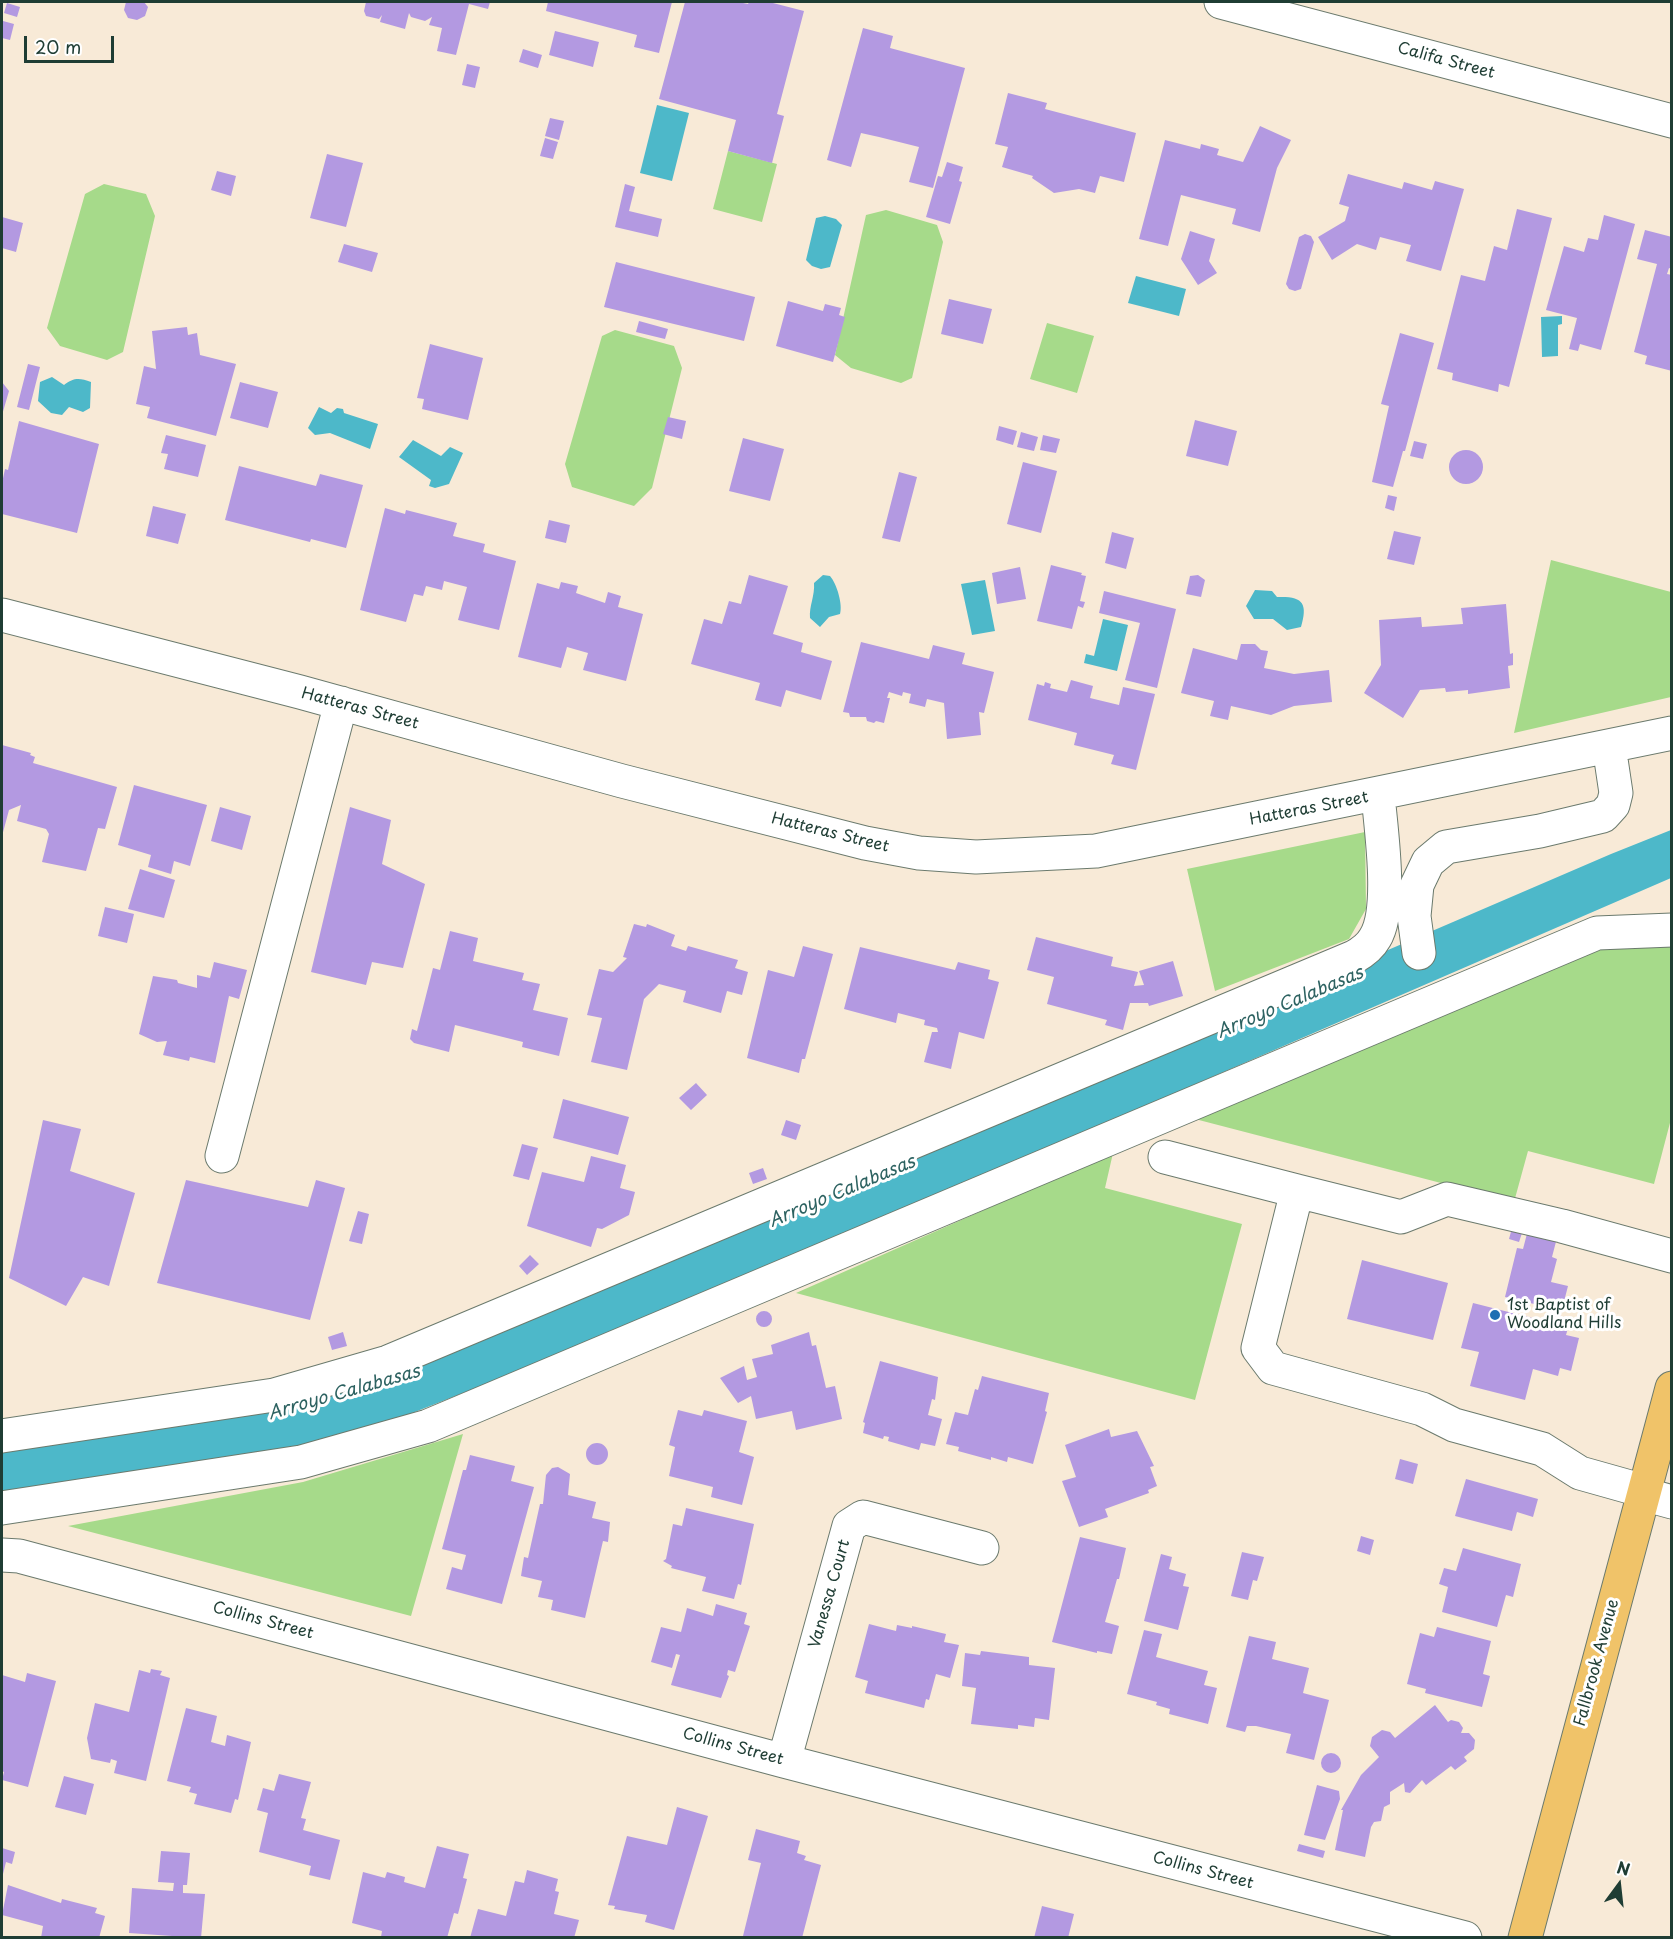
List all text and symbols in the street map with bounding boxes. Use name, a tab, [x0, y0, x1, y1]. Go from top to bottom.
scale bar	[27, 24, 117, 62]
text: 20 m	[35, 33, 81, 60]
street label: Califa Street	[1395, 39, 1497, 83]
street label: Hatteras Street	[299, 684, 421, 734]
street label: Hatteras Street	[1248, 788, 1370, 830]
street label: Hatteras Street	[769, 809, 891, 857]
water label: Arroyo Calabasas	[1214, 962, 1366, 1044]
water label: Arroyo Calabasas	[766, 1151, 918, 1233]
place label: 1st Baptist of Woodland Hills	[1507, 1296, 1621, 1334]
marker: 1st Baptist of Woodland Hills	[1488, 1308, 1502, 1322]
water label: Arroyo Calabasas	[266, 1361, 422, 1425]
street label: Vanessa Court	[805, 1537, 855, 1651]
street label: Fallbrook Avenue	[1571, 1597, 1623, 1729]
street label: Collins Street	[211, 1598, 315, 1644]
street label: Collins Street	[681, 1724, 785, 1770]
street label: Collins Street	[1151, 1848, 1255, 1894]
text: N	[1614, 1854, 1633, 1881]
north arrow	[1589, 1855, 1649, 1915]

